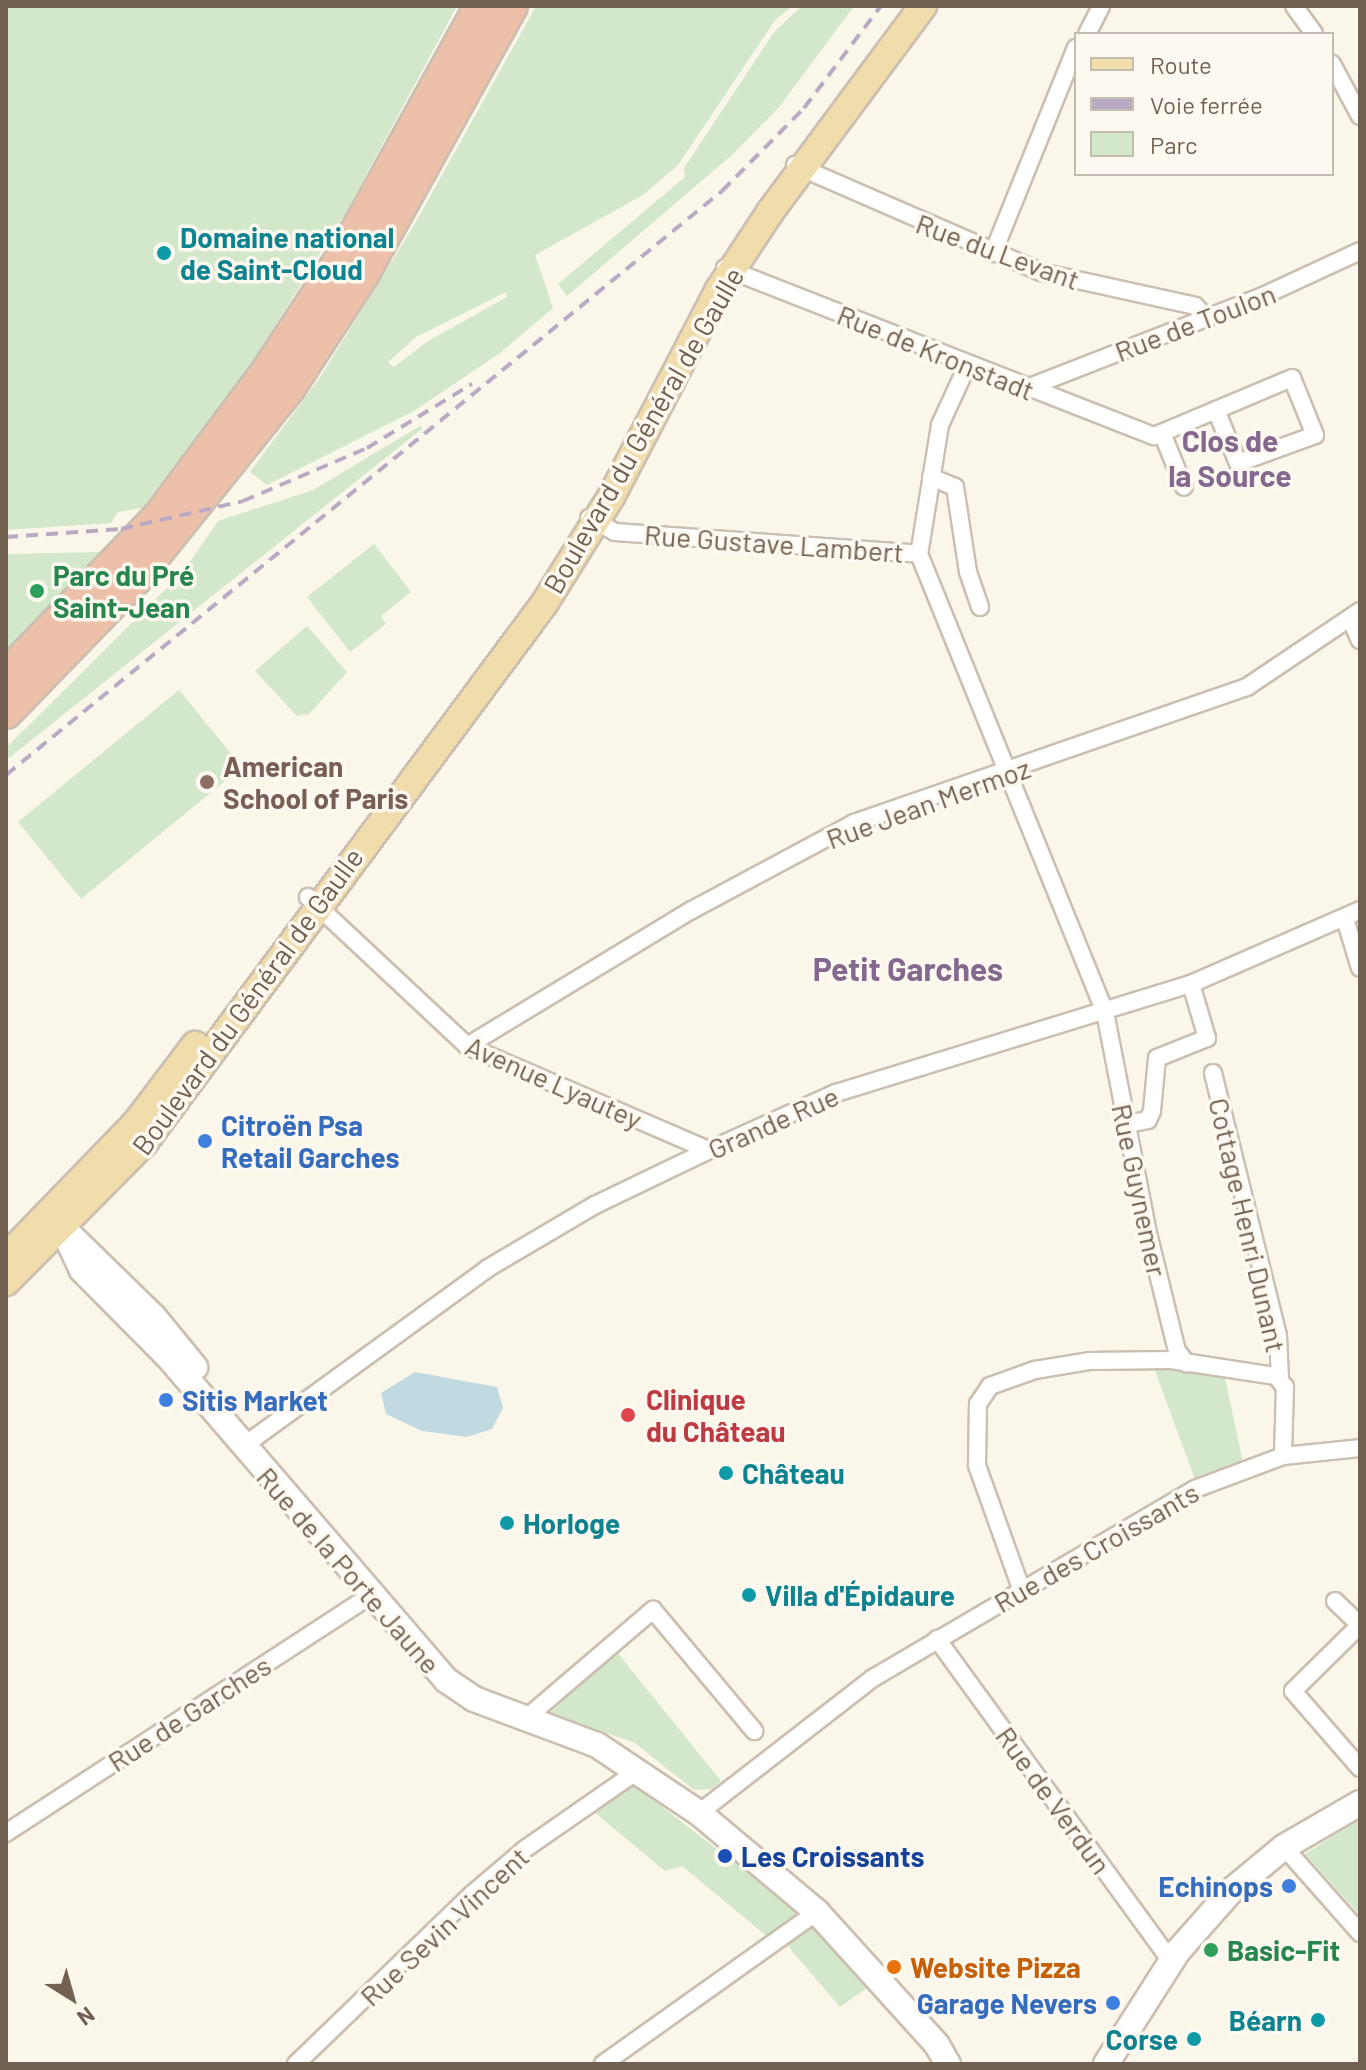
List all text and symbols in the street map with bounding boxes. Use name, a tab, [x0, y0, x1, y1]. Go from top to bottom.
legend	[1074, 32, 1334, 176]
text: Route	[1150, 50, 1212, 79]
text: Voie ferrée	[1150, 90, 1263, 119]
text: Parc	[1150, 130, 1198, 159]
street label: Rue du Levant	[912, 206, 1084, 296]
place label: Domaine national de Saint-Cloud	[180, 220, 394, 286]
marker: Domaine national de Saint-Cloud	[155, 244, 173, 262]
street label: Boulevard du Général de Gaulle	[536, 261, 750, 599]
street label: Rue de Toulon	[1110, 276, 1280, 368]
street label: Rue de Kronstadt	[833, 297, 1039, 407]
district label: Clos de la Source	[1168, 422, 1292, 492]
street label: Rue Gustave Lambert	[643, 517, 905, 569]
place label: Parc du Pré Saint-Jean	[53, 558, 194, 624]
marker: Parc du Pré Saint-Jean	[28, 582, 46, 600]
place label: American School of Paris	[223, 749, 408, 815]
street label: Rue Jean Mermoz	[822, 751, 1034, 855]
marker: American School of Paris	[198, 773, 216, 791]
street label: Boulevard du Général de Gaulle	[124, 841, 370, 1161]
district label: Petit Garches	[813, 949, 1003, 987]
street label: Avenue Lyautey	[461, 1028, 647, 1136]
street label: Grande Rue	[703, 1078, 843, 1166]
street label: Cottage Henri Dunant	[1202, 1094, 1294, 1356]
street label: Rue Guynemer	[1105, 1101, 1175, 1279]
place label: Citroën Psa Retail Garches	[221, 1108, 400, 1174]
marker: Citroën Psa Retail Garches	[196, 1132, 214, 1150]
place label: Clinique du Château	[646, 1382, 785, 1448]
place label: Sitis Market	[182, 1383, 328, 1417]
marker: Sitis Market	[157, 1391, 175, 1409]
marker: Clinique du Château	[617, 1404, 639, 1426]
place label: Château	[742, 1456, 845, 1490]
street label: Rue de la Porte Jaune	[250, 1460, 448, 1680]
marker: Château	[717, 1464, 735, 1482]
street label: Rue des Croissants	[988, 1475, 1204, 1619]
place label: Horloge	[523, 1506, 620, 1540]
marker: Horloge	[498, 1514, 516, 1532]
place label: Villa d'Épidaure	[765, 1578, 955, 1612]
marker: Villa d'Épidaure	[740, 1586, 758, 1604]
street label: Rue de Garches	[101, 1648, 277, 1778]
street label: Rue de Verdun	[989, 1720, 1119, 1880]
street label: Rue Sevin Vincent	[353, 1839, 535, 2013]
place label: Les Croissants	[741, 1839, 925, 1873]
marker: Les Croissants	[716, 1847, 734, 1865]
place label: Echinops	[1158, 1869, 1273, 1903]
marker: Echinops	[1280, 1877, 1298, 1895]
place label: Basic-Fit	[1227, 1933, 1340, 1967]
marker: Basic-Fit	[1202, 1941, 1220, 1959]
place label: Website Pizza	[910, 1950, 1081, 1984]
north arrow	[32, 1958, 112, 2038]
marker: Website Pizza	[885, 1958, 903, 1976]
place label: Garage Nevers	[917, 1986, 1097, 2020]
marker: Garage Nevers	[1104, 1994, 1122, 2012]
text: N	[73, 2002, 100, 2032]
place label: Béarn	[1229, 2003, 1302, 2037]
marker: Béarn	[1309, 2011, 1327, 2029]
place label: Corse	[1106, 2022, 1178, 2056]
marker: Corse	[1185, 2030, 1203, 2048]

